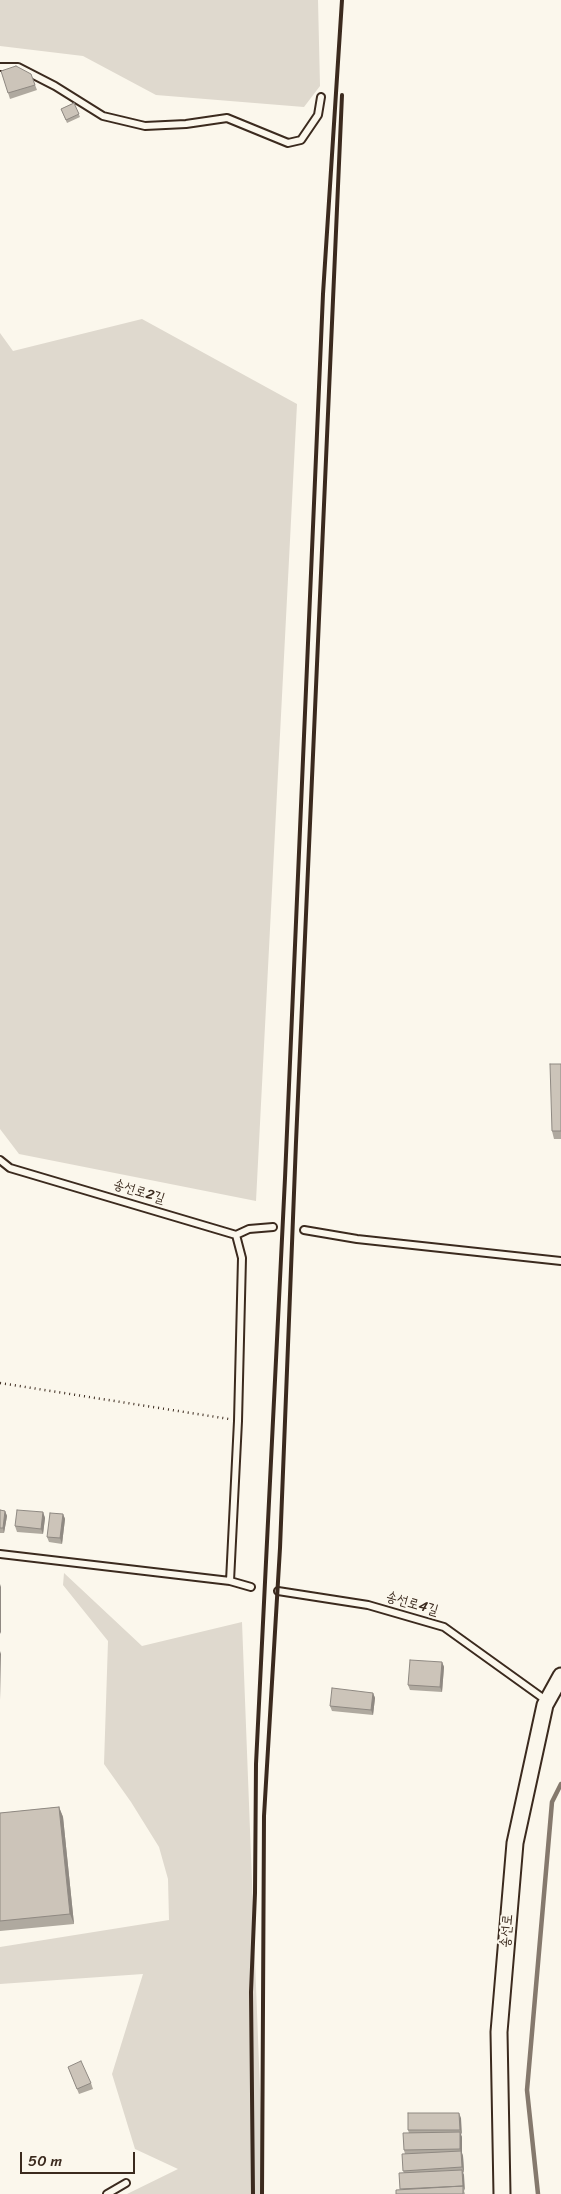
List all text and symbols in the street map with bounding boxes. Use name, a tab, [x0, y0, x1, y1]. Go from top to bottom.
street label: 송선로2길	[111, 1176, 167, 1208]
street label: 송선로4길	[384, 1589, 440, 1619]
street label: 송선로	[497, 1913, 517, 1949]
scale bar	[22, 2142, 138, 2174]
text: 50 m	[28, 2148, 62, 2174]

